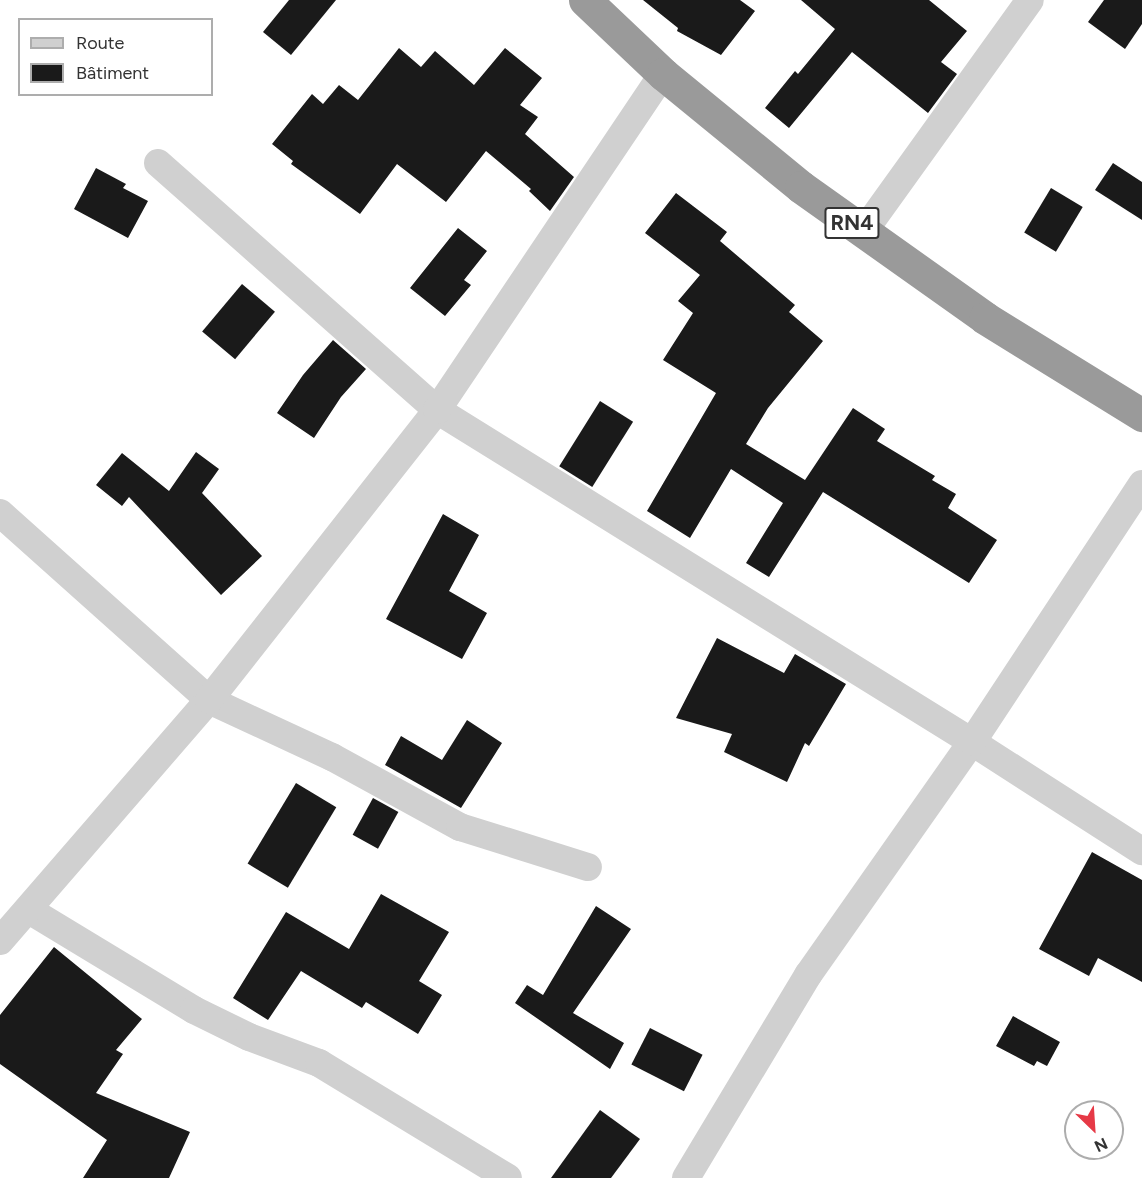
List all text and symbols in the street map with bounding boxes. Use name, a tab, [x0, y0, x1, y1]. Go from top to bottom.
legend	[18, 18, 213, 96]
text: Route	[76, 32, 124, 54]
text: Bâtiment	[76, 62, 149, 84]
road number: RN4	[824, 205, 880, 241]
north arrow	[1064, 1100, 1124, 1160]
text: N	[1091, 1134, 1111, 1156]

